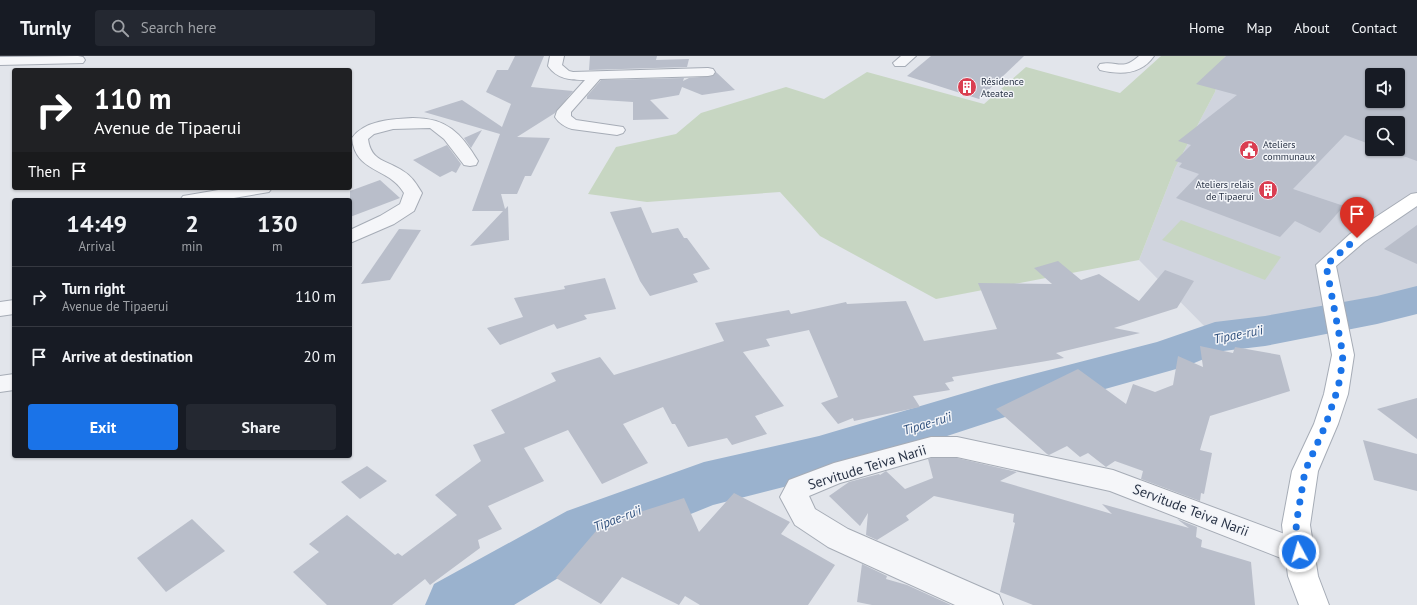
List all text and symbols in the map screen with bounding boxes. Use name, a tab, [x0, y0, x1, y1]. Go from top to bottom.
search box	[95, 10, 375, 46]
text: Turnly	[20, 16, 71, 40]
icon: search	[109, 17, 131, 39]
text: Search here	[141, 18, 216, 37]
text: Home	[1189, 19, 1224, 37]
text: Map	[1246, 19, 1272, 37]
text: About	[1294, 19, 1330, 37]
text: Contact	[1352, 19, 1397, 37]
map controls	[1365, 68, 1405, 156]
button: sound	[1365, 68, 1405, 108]
place label: Résidence Ateatea	[981, 75, 1024, 100]
building icon: Résidence Ateatea	[956, 76, 978, 98]
text: 110 m	[94, 80, 171, 117]
icon: right	[28, 84, 80, 136]
text: Avenue de Tipaerui	[94, 116, 241, 139]
button: search	[1365, 116, 1405, 156]
place label: Ateliers communaux	[1263, 138, 1315, 163]
public building icon: Ateliers communaux	[1238, 139, 1260, 161]
icon: arrive	[68, 160, 90, 182]
text: Then	[28, 162, 60, 181]
place label: Ateliers relais de Tipaerui	[1196, 178, 1254, 203]
building icon: Ateliers relais de Tipaerui	[1257, 179, 1279, 201]
pin	[1340, 197, 1374, 238]
icon: arrive	[1346, 203, 1368, 225]
text: 14:49	[66, 208, 127, 239]
text: 2	[185, 208, 199, 239]
text: 130	[257, 208, 298, 239]
text: Arrival	[79, 238, 115, 255]
text: min	[181, 238, 203, 255]
text: m	[272, 238, 283, 255]
text: Turn right	[62, 279, 125, 298]
icon: right	[28, 286, 50, 308]
text: 110 m	[295, 287, 336, 306]
text: Avenue de Tipaerui	[62, 298, 168, 315]
water label: Tipae-ru’i	[1212, 321, 1265, 348]
icon: arrive	[28, 346, 50, 368]
text: Arrive at destination	[62, 347, 193, 366]
text: 20 m	[303, 347, 336, 366]
button: Exit	[28, 404, 178, 450]
button: Share	[186, 404, 336, 450]
water label: Tipae-ru’i	[901, 408, 954, 439]
street label: Servitude Teiva Narii	[806, 440, 928, 494]
street label: Servitude Teiva Narii	[1130, 480, 1252, 540]
water label: Tipae-ru’i	[591, 501, 644, 535]
position arrow	[1278, 531, 1320, 573]

